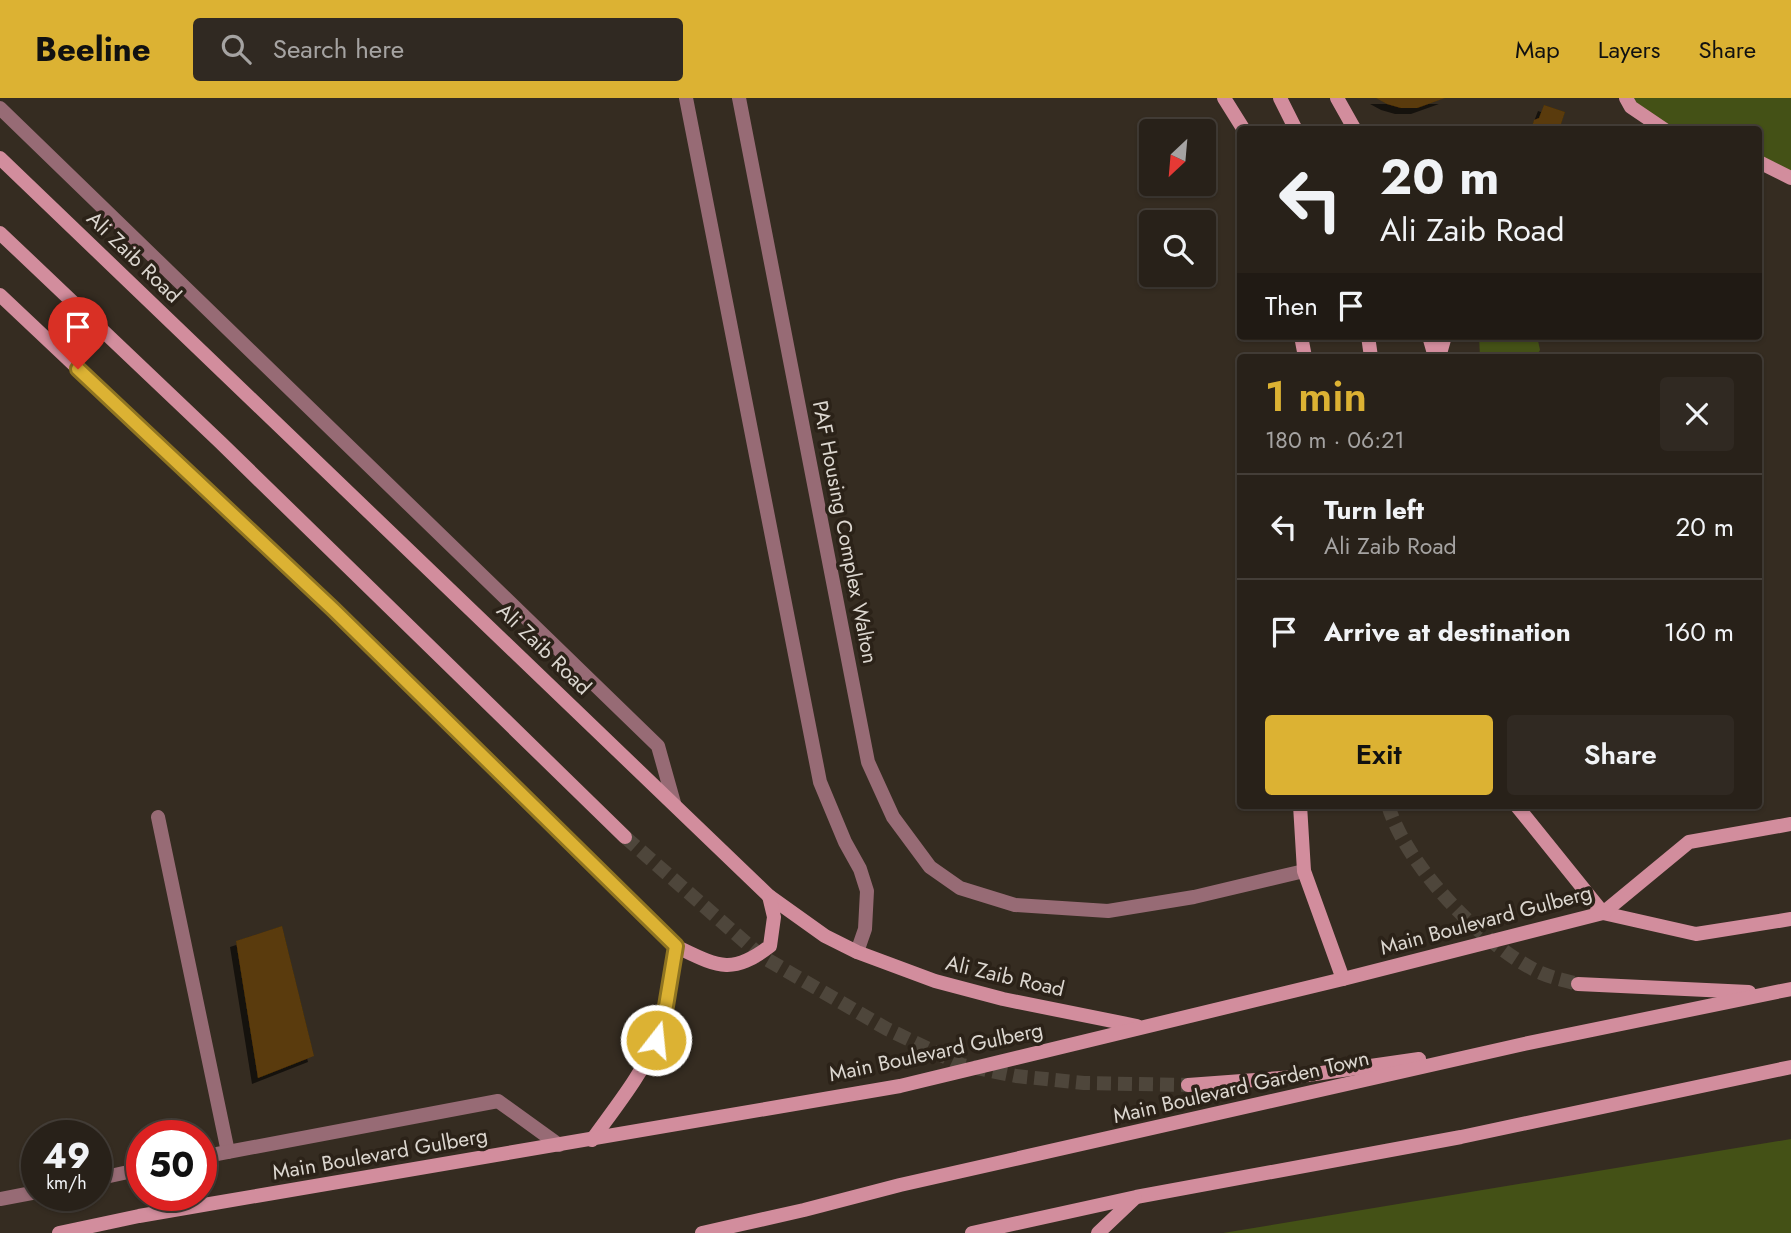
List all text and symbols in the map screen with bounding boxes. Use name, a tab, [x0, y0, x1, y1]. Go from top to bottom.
search box	[193, 18, 683, 81]
text: Beeline	[35, 26, 151, 73]
icon: search	[217, 30, 255, 68]
text: Search here	[273, 30, 404, 68]
text: Map	[1515, 32, 1560, 67]
text: Layers	[1598, 32, 1660, 67]
text: Share	[1698, 32, 1756, 67]
north arrow	[1139, 119, 1216, 196]
map controls	[1139, 119, 1216, 287]
text: 20 m	[1380, 142, 1499, 212]
icon: left	[1265, 154, 1356, 245]
street label: Ali Zaib Road	[80, 204, 188, 310]
text: Ali Zaib Road	[1380, 207, 1564, 253]
button: search	[1139, 210, 1216, 287]
text: Then	[1265, 287, 1318, 325]
icon: arrive	[1332, 287, 1370, 325]
pin	[48, 297, 108, 369]
icon: arrive	[59, 308, 97, 346]
text: 1 min	[1265, 366, 1367, 427]
button: close	[1660, 377, 1734, 451]
street label: PAF Housing Complex Walton	[805, 398, 885, 666]
text: 180 m · 06:21	[1265, 423, 1405, 457]
text: Turn left	[1324, 491, 1424, 529]
icon: left	[1265, 508, 1303, 546]
text: 20 m	[1676, 508, 1734, 546]
text: Ali Zaib Road	[1324, 529, 1457, 563]
street label: Ali Zaib Road	[490, 596, 598, 702]
icon: arrive	[1265, 613, 1303, 651]
text: Arrive at destination	[1324, 613, 1571, 651]
text: 160 m	[1664, 613, 1734, 651]
button: Exit	[1265, 715, 1493, 795]
button: Share	[1507, 715, 1734, 795]
street label: Main Boulevard Gulberg	[1377, 877, 1595, 963]
street label: Ali Zaib Road	[943, 948, 1067, 1004]
position arrow	[619, 1003, 693, 1077]
street label: Main Boulevard Gulberg	[826, 1015, 1046, 1089]
street label: Main Boulevard Garden Town	[1110, 1043, 1372, 1131]
speed limit sign: 50	[126, 1120, 217, 1211]
street label: Main Boulevard Gulberg	[270, 1120, 490, 1188]
text: 49	[43, 1131, 90, 1181]
text: km/h	[46, 1170, 87, 1196]

